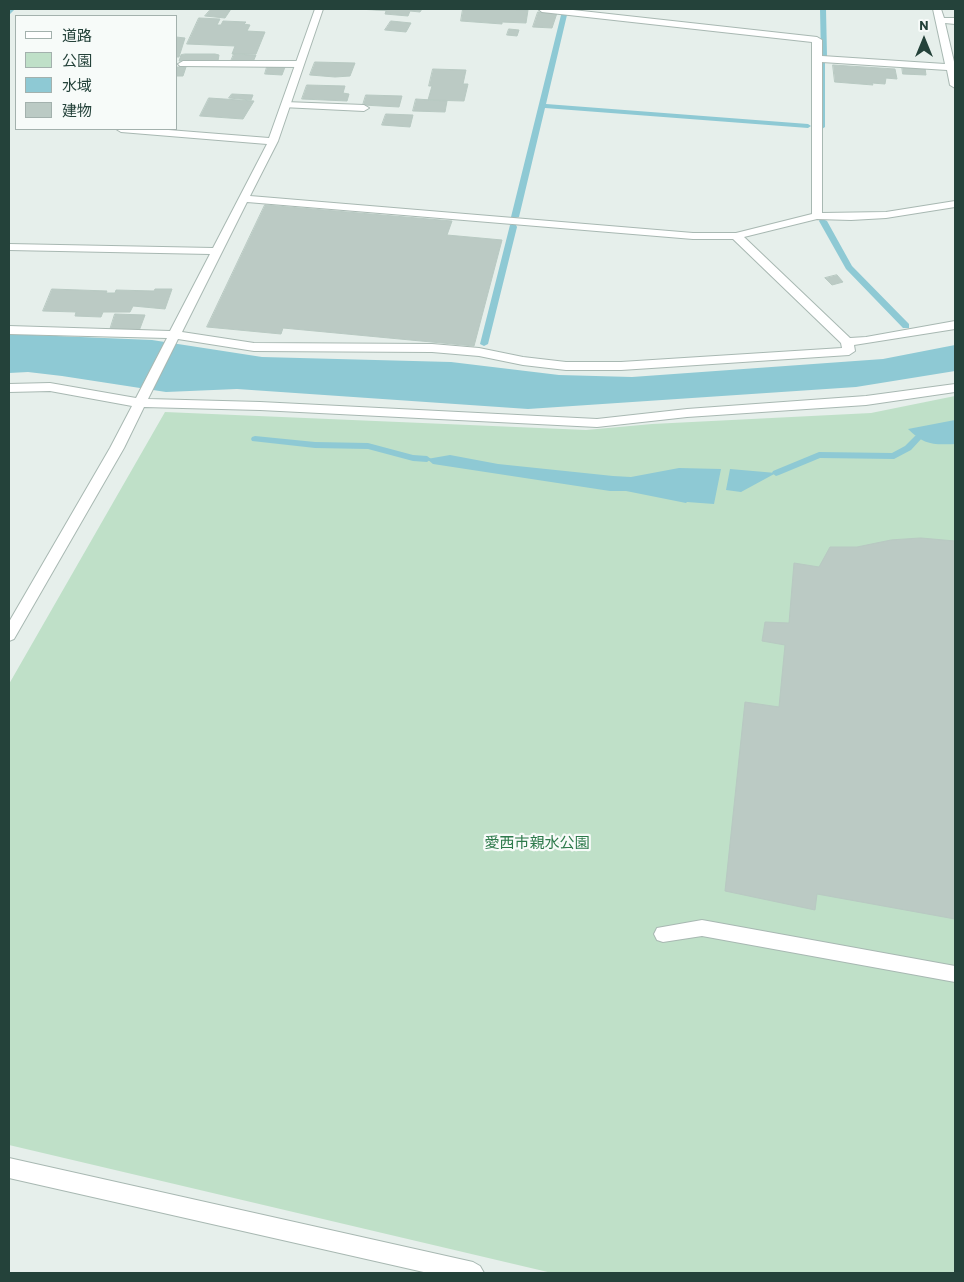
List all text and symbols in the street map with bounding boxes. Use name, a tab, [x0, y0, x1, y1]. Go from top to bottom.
legend	[15, 15, 178, 130]
north arrow	[899, 15, 949, 65]
text: N	[919, 16, 929, 33]
text: 道路	[62, 26, 92, 44]
text: 公園	[62, 51, 92, 69]
text: 水域	[62, 76, 92, 94]
text: 建物	[62, 101, 92, 119]
park label: 愛西市親水公園	[485, 834, 589, 852]

